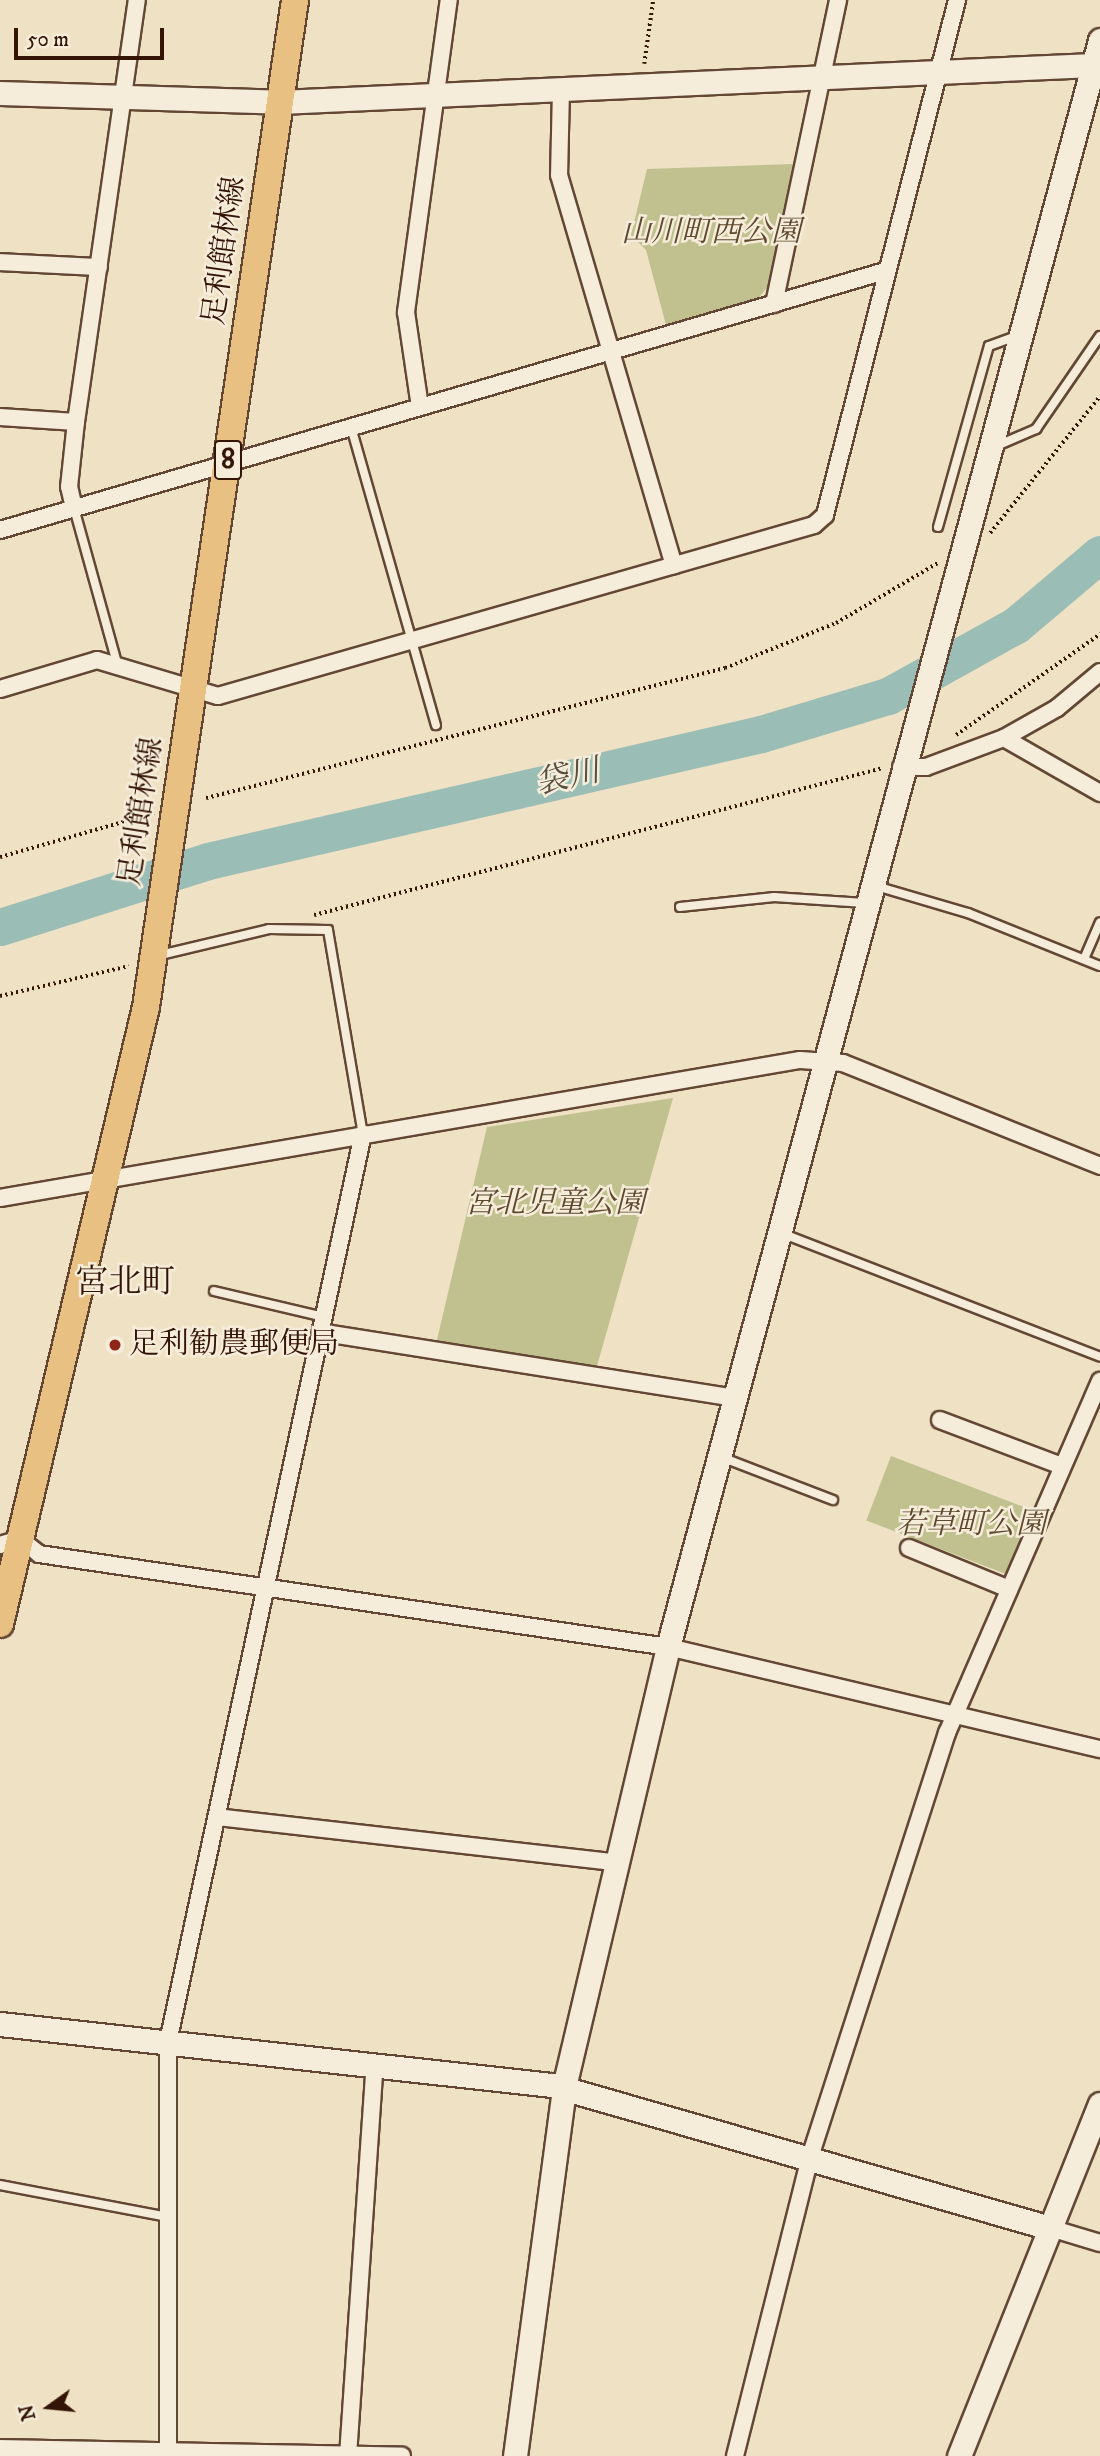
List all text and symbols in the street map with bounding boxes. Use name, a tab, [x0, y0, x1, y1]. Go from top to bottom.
scale bar	[18, 14, 168, 58]
text: 50 m	[27, 27, 69, 53]
street label: 足利館林線	[197, 174, 253, 328]
park label: 山川町西公園	[621, 215, 801, 251]
road number: 8	[212, 435, 244, 484]
street label: 足利館林線	[112, 735, 172, 889]
water label: 袋川	[533, 752, 603, 804]
park label: 宮北児童公園	[465, 1186, 645, 1222]
district label: 宮北町	[76, 1263, 174, 1303]
place label: 足利勧農郵便局	[129, 1327, 339, 1363]
marker: 足利勧農郵便局	[107, 1337, 123, 1353]
park label: 若草町公園	[896, 1507, 1046, 1543]
north arrow	[14, 2372, 84, 2442]
text: N	[15, 2402, 41, 2423]

